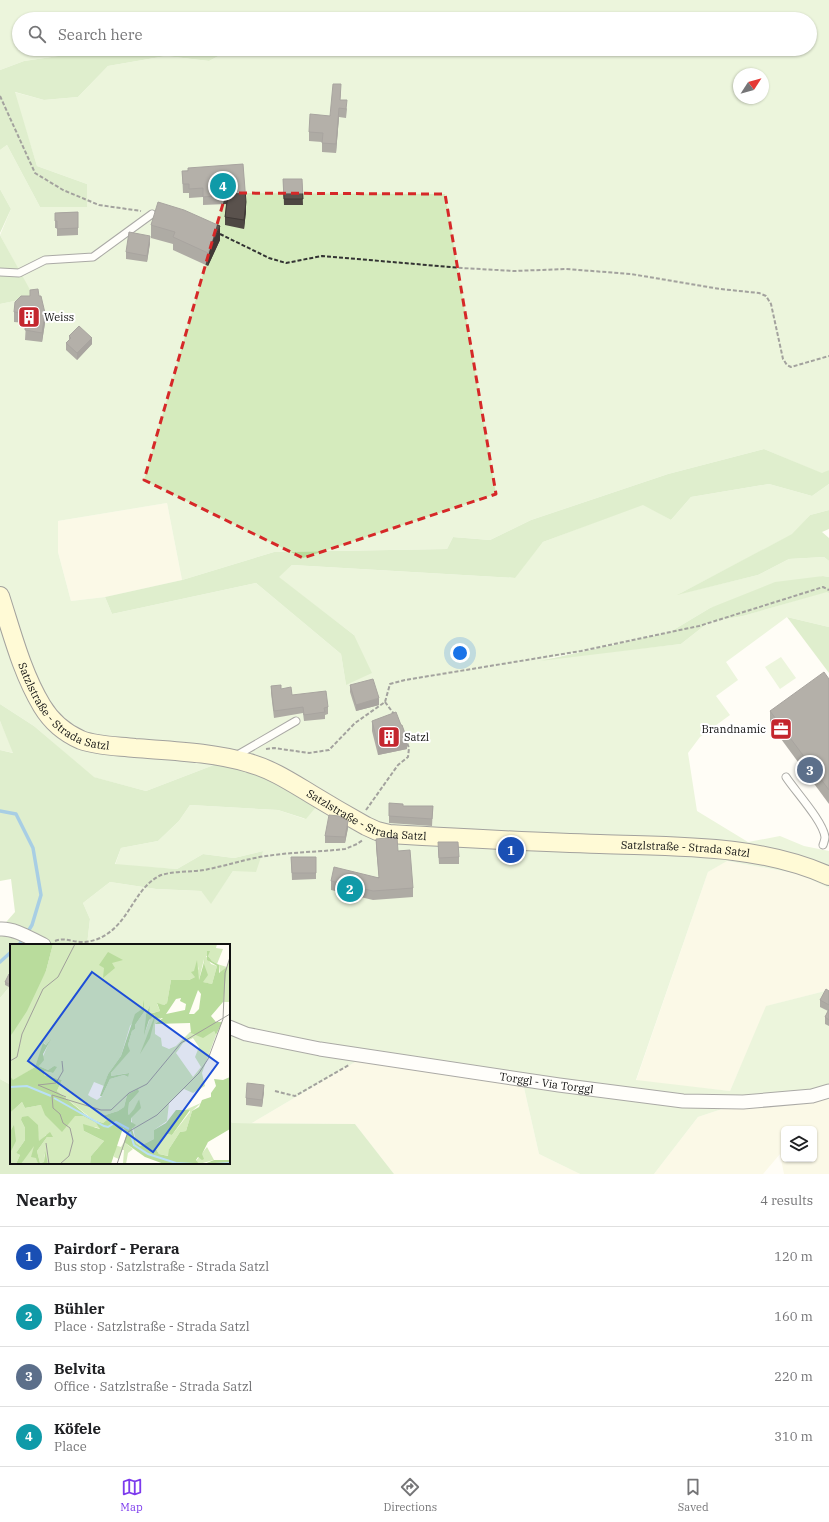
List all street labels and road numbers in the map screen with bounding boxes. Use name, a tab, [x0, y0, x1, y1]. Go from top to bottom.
street label: Satzlstraße - Strada Satzl	[15, 660, 110, 753]
street label: Satzlstraße - Strada Satzl	[304, 786, 427, 843]
street label: Satzlstraße - Strada Satzl	[621, 838, 751, 860]
street label: Torggl - Via Torggl	[499, 1069, 594, 1096]

